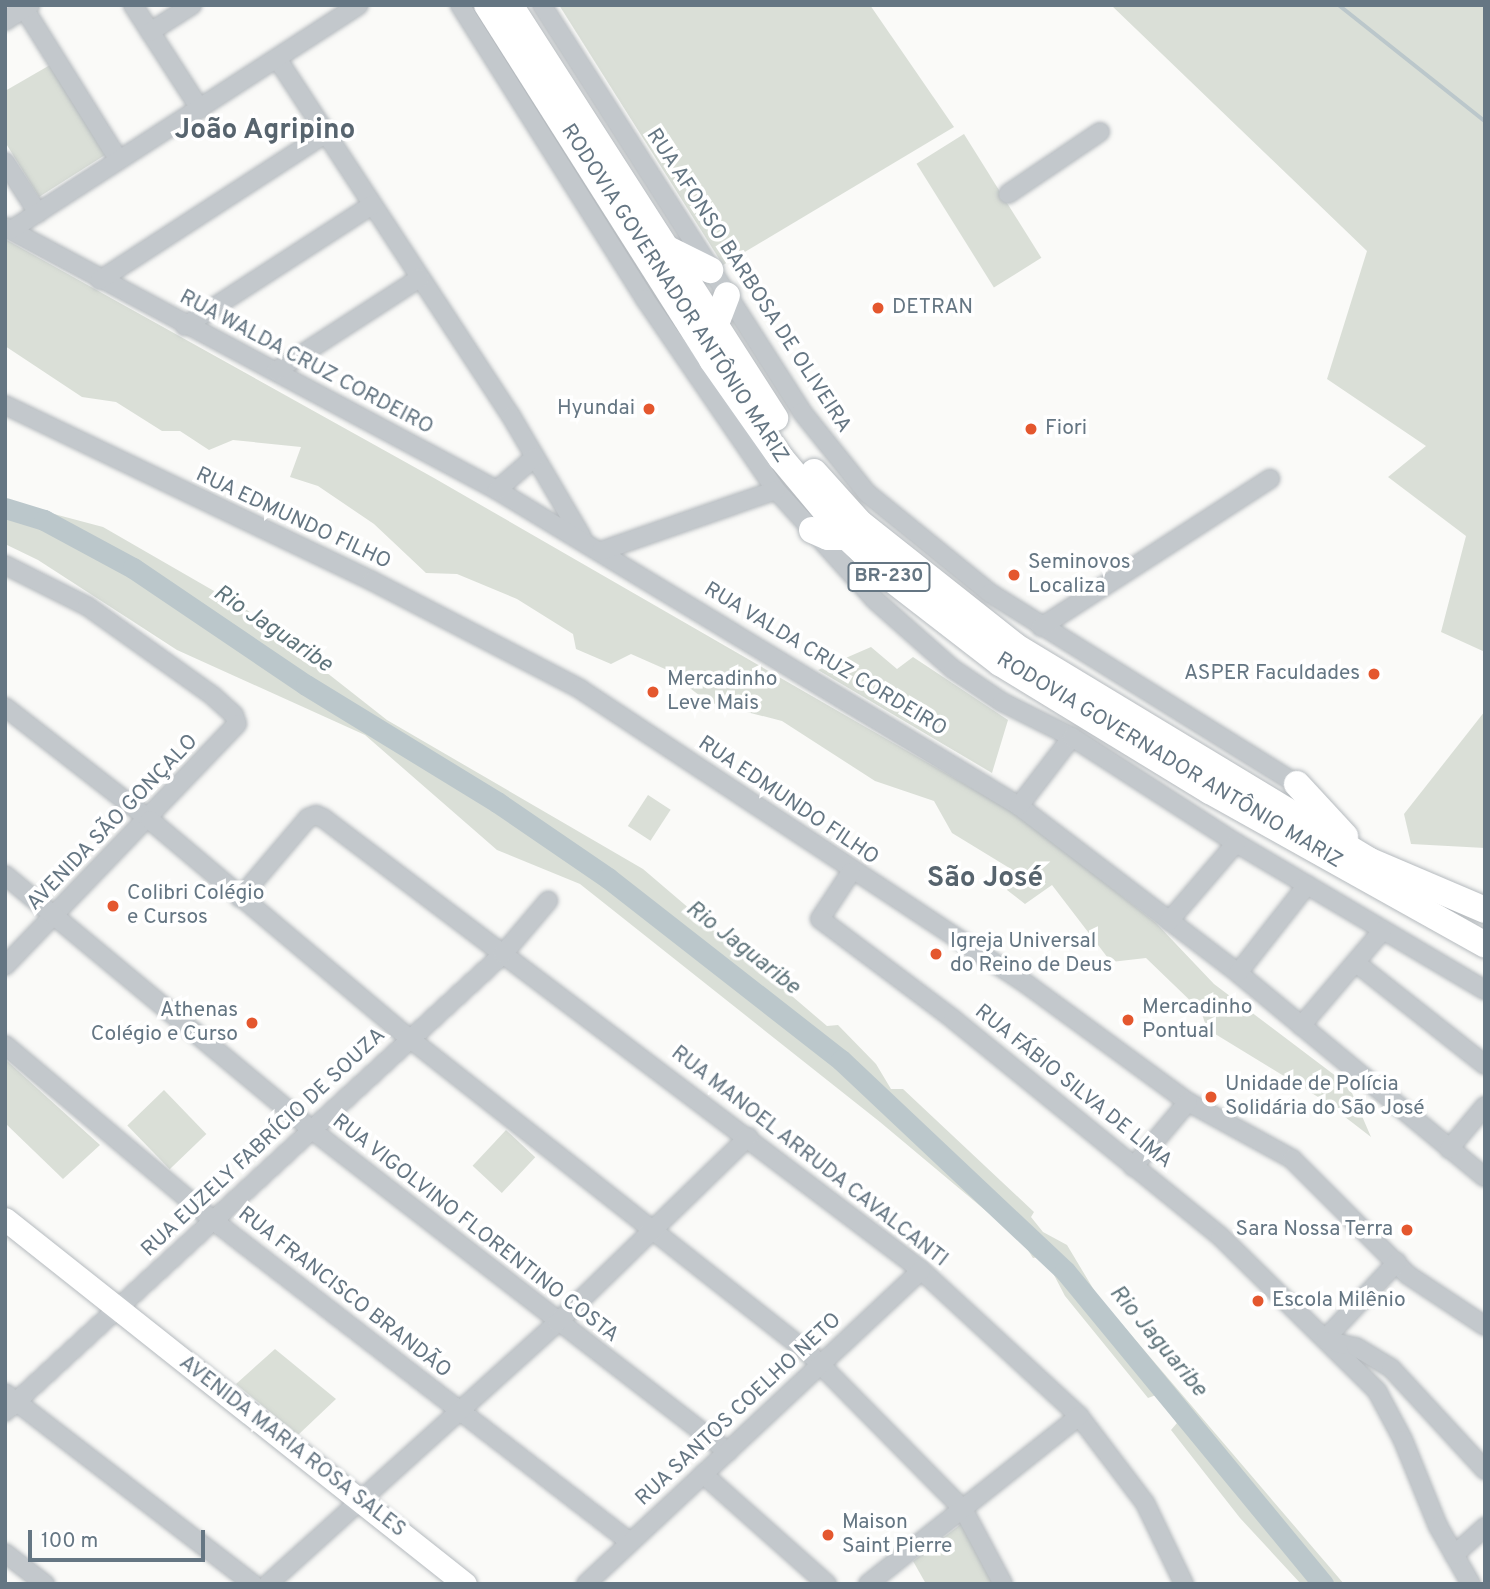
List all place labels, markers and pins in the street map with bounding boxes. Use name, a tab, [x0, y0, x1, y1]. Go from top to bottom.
place label: DETRAN	[892, 295, 973, 321]
marker: DETRAN	[870, 300, 886, 316]
place label: Hyundai	[557, 396, 635, 422]
marker: Hyundai	[641, 401, 657, 417]
place label: Fiori	[1045, 416, 1087, 442]
marker: Fiori	[1023, 421, 1039, 437]
place label: Seminovos Localiza	[1028, 550, 1131, 600]
marker: Seminovos Localiza	[1006, 567, 1022, 583]
place label: ASPER Faculdades	[1184, 661, 1360, 687]
marker: ASPER Faculdades	[1366, 666, 1382, 682]
place label: Mercadinho Leve Mais	[667, 667, 778, 717]
marker: Mercadinho Leve Mais	[645, 684, 661, 700]
place label: Colibri Colégio e Cursos	[127, 881, 264, 931]
marker: Colibri Colégio e Cursos	[105, 898, 121, 914]
place label: Igreja Universal do Reino de Deus	[950, 929, 1112, 979]
marker: Igreja Universal do Reino de Deus	[928, 946, 944, 962]
place label: Mercadinho Pontual	[1142, 995, 1253, 1045]
place label: Athenas Colégio e Curso	[91, 998, 238, 1048]
marker: Mercadinho Pontual	[1120, 1012, 1136, 1028]
marker: Athenas Colégio e Curso	[244, 1015, 260, 1031]
place label: Unidade de Polícia Solidária do São José	[1225, 1072, 1425, 1122]
marker: Unidade de Polícia Solidária do São José	[1203, 1089, 1219, 1105]
place label: Sara Nossa Terra	[1235, 1217, 1393, 1243]
marker: Sara Nossa Terra	[1399, 1222, 1415, 1238]
place label: Escola Milênio	[1272, 1288, 1406, 1314]
marker: Escola Milênio	[1250, 1293, 1266, 1309]
place label: Maison Saint Pierre	[842, 1510, 952, 1560]
marker: Maison Saint Pierre	[820, 1527, 836, 1543]

